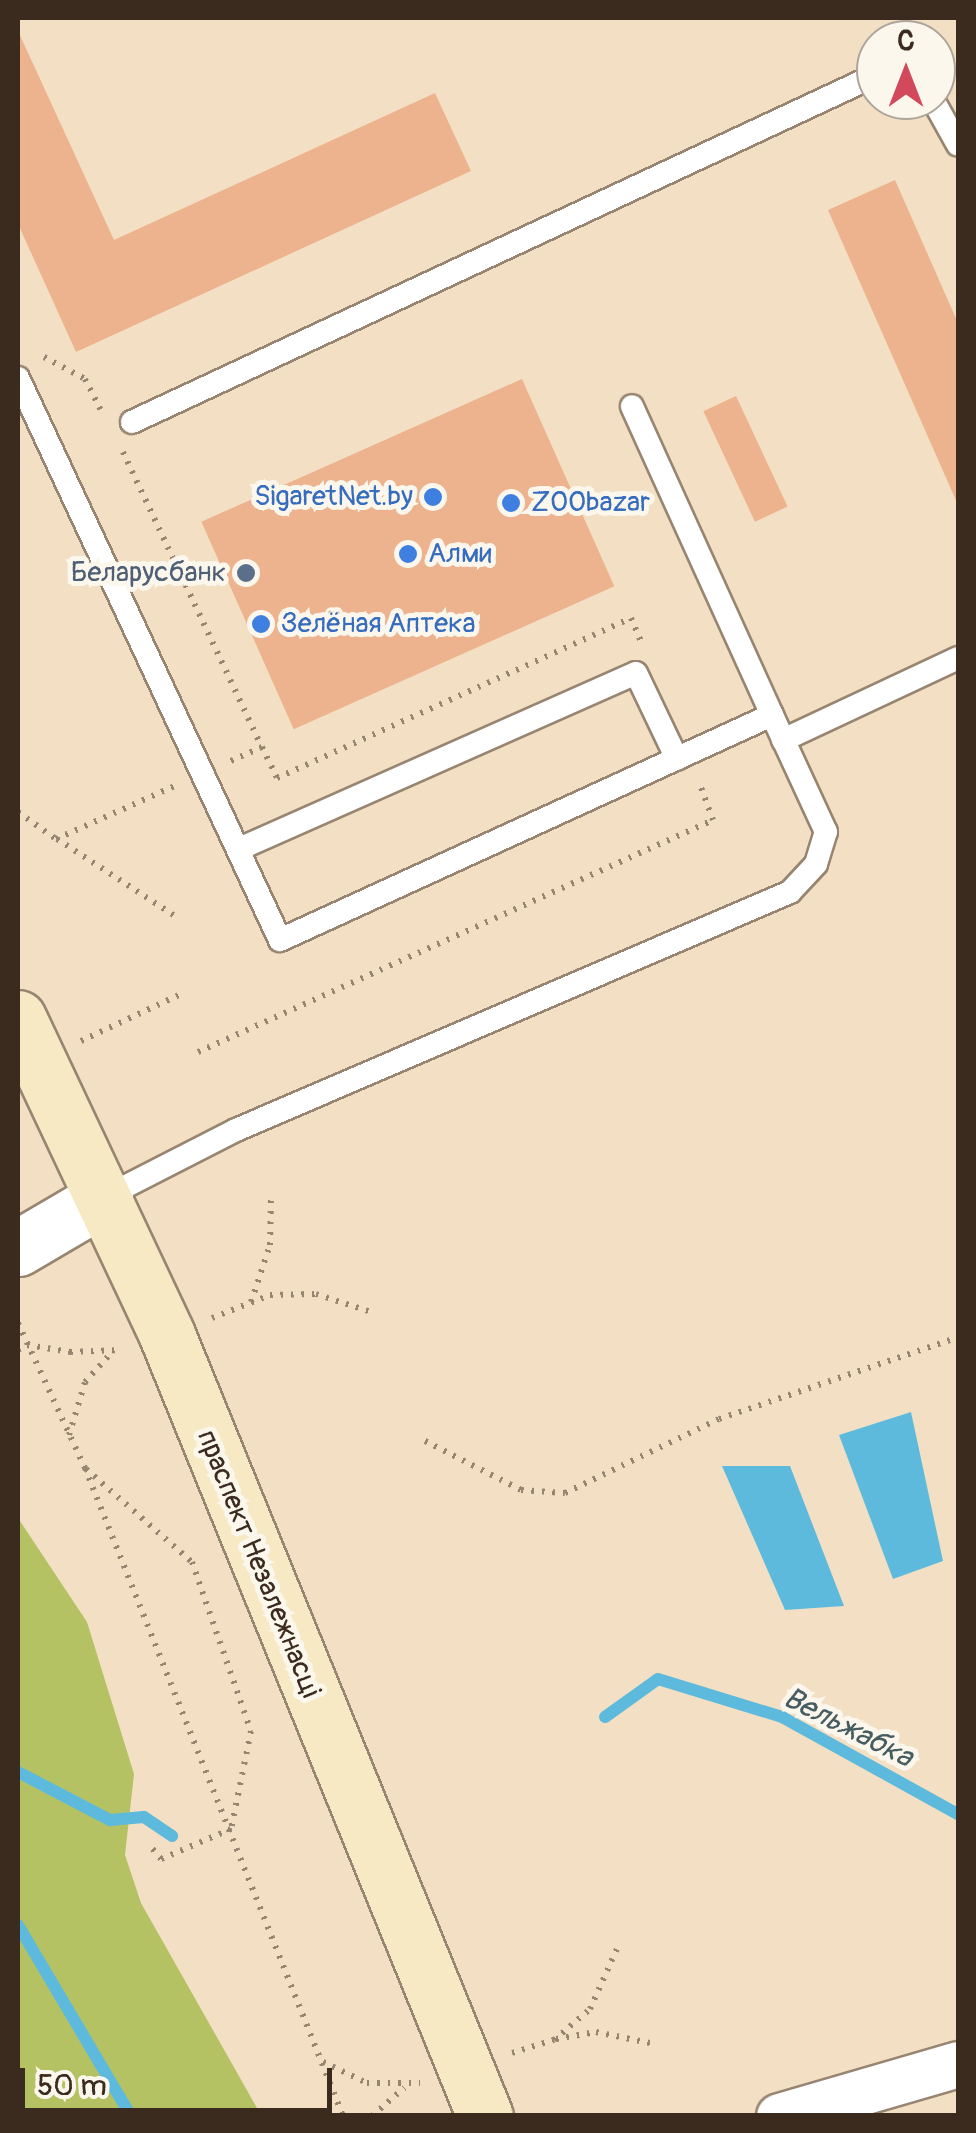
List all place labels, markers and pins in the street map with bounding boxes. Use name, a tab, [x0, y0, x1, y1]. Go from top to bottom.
place label: SigaretNet.by	[254, 480, 413, 514]
marker: SigaretNet.by	[422, 486, 444, 508]
place label: ZOObazar	[531, 486, 650, 520]
marker: ZOObazar	[500, 492, 522, 514]
place label: Алми	[428, 537, 492, 571]
marker: Алми	[397, 543, 419, 565]
place label: Беларусбанк	[71, 556, 226, 590]
marker: Беларусбанк	[235, 562, 257, 584]
place label: Зелёная Аптека	[281, 607, 475, 641]
marker: Зелёная Аптека	[250, 613, 272, 635]

